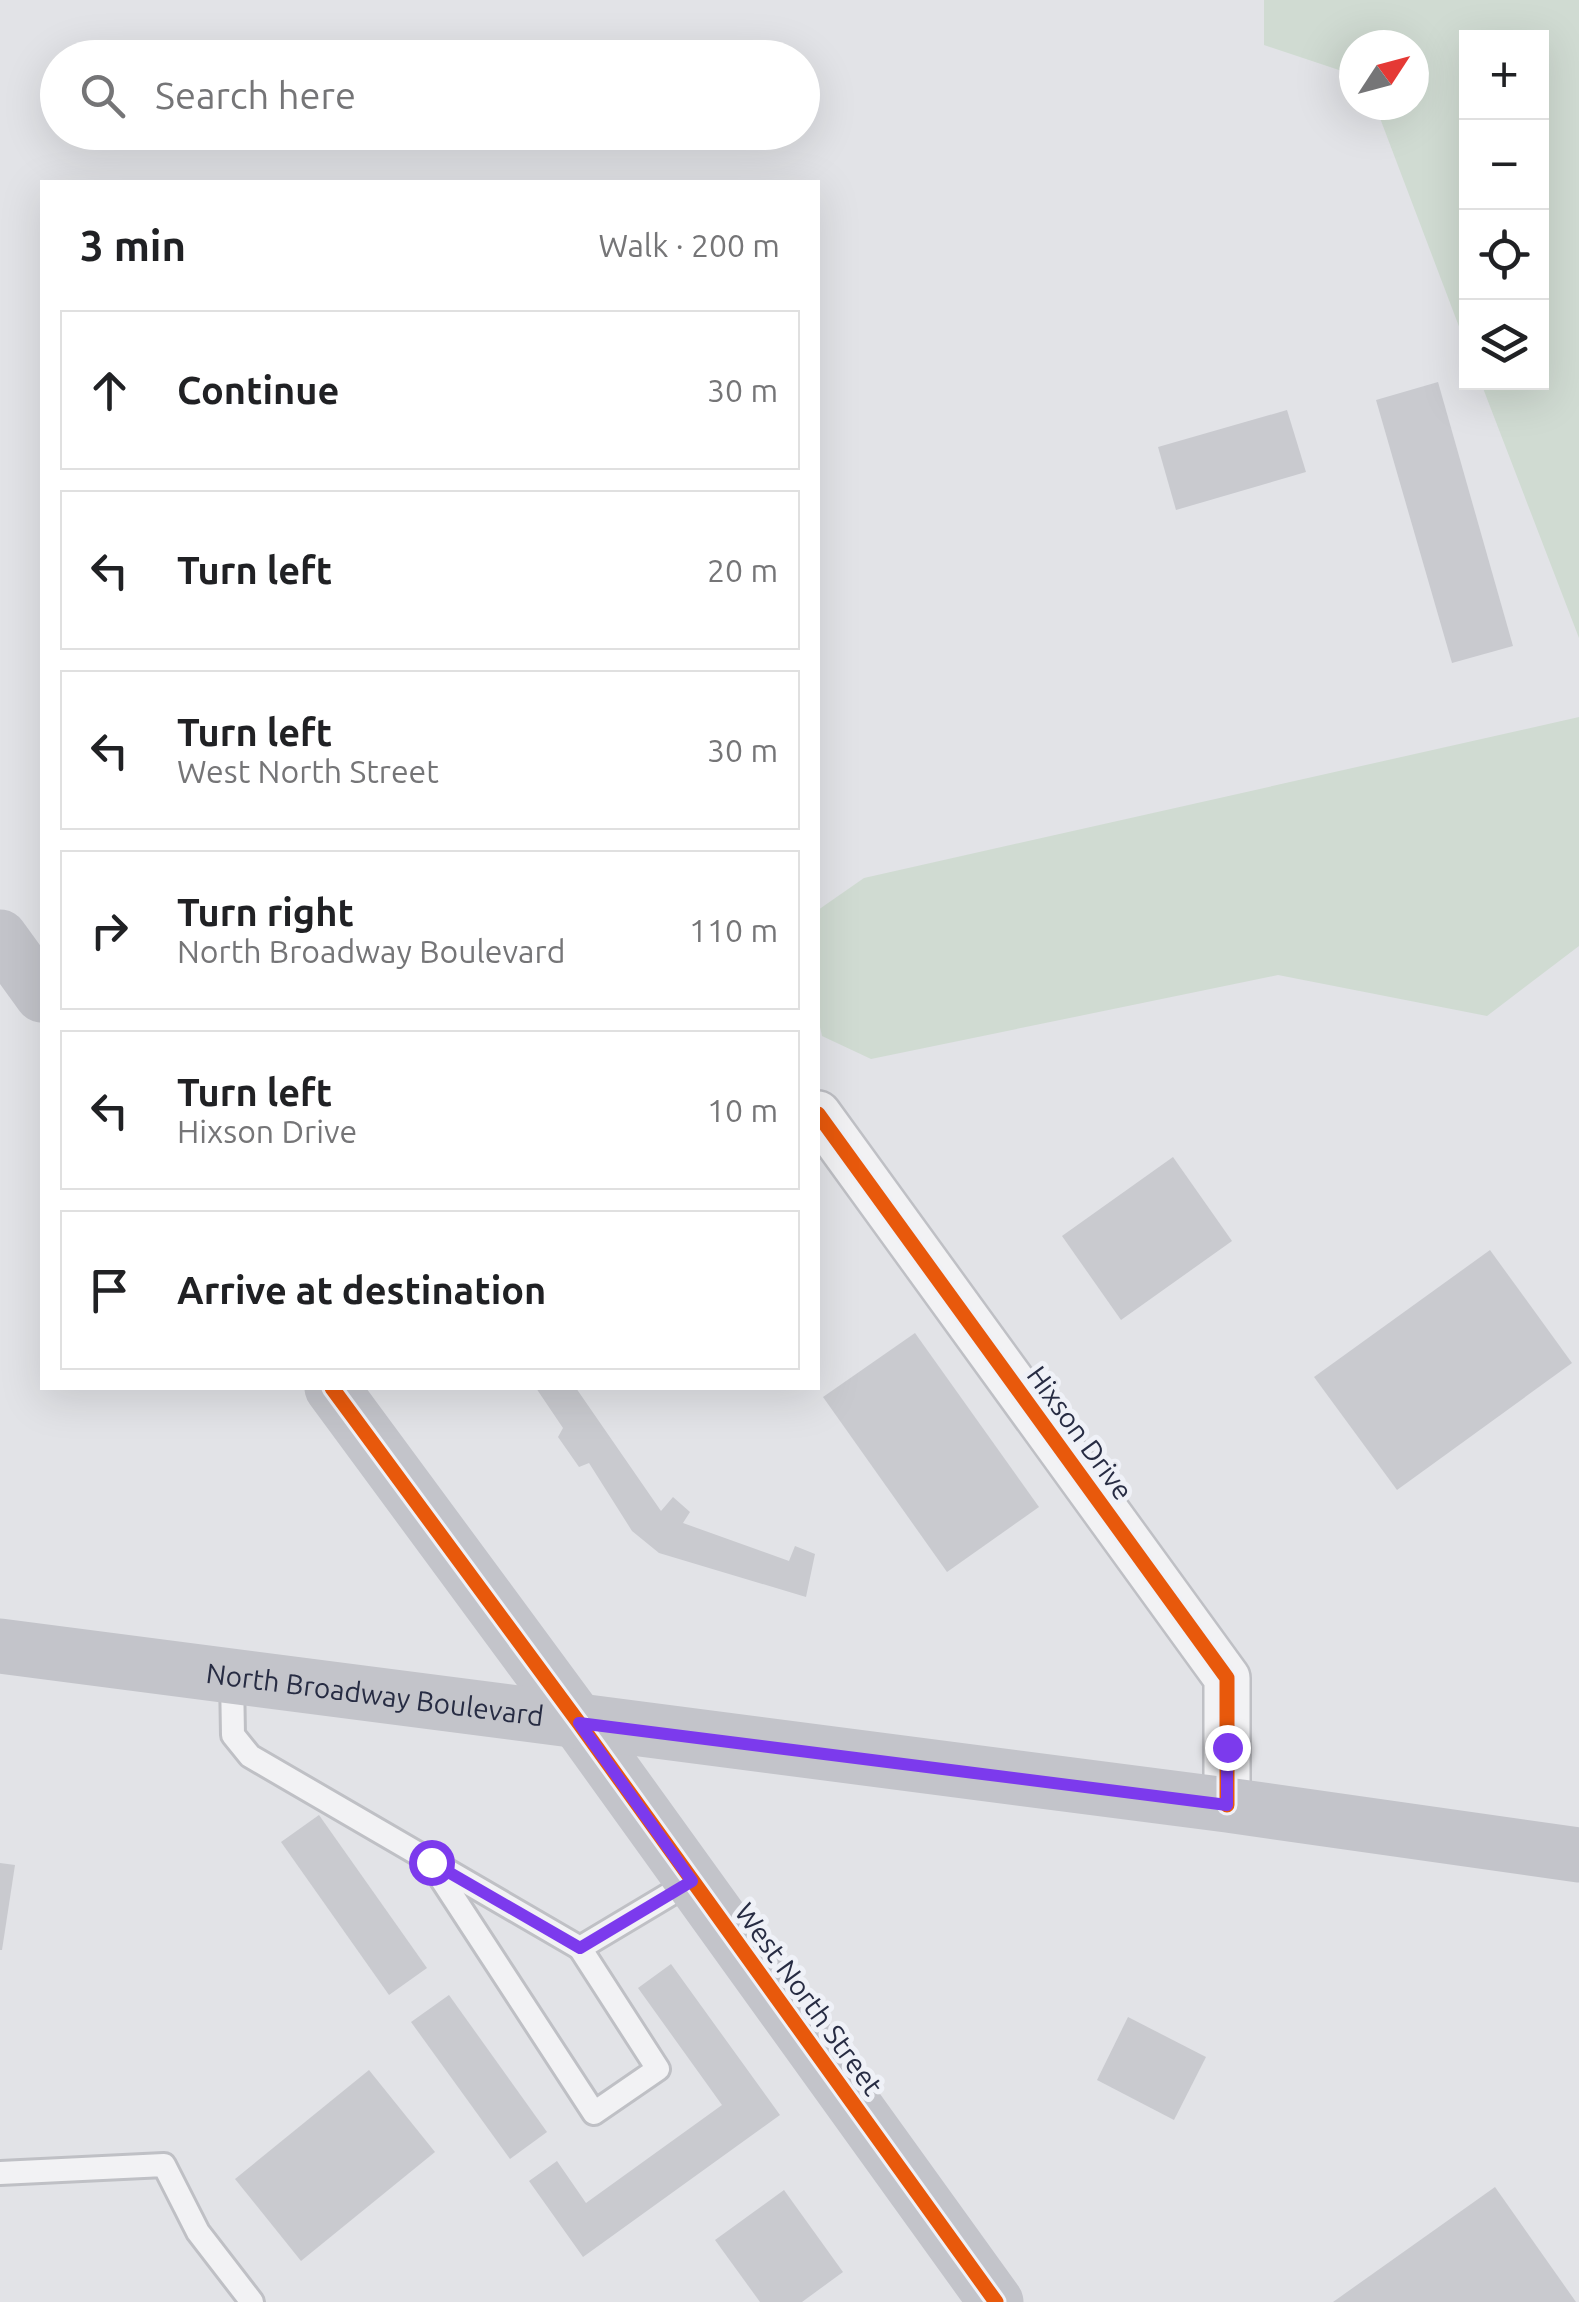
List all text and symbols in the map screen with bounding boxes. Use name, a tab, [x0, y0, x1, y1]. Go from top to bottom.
north arrow	[1339, 30, 1429, 120]
map controls	[1459, 30, 1549, 390]
button: +	[1459, 30, 1549, 120]
search box	[40, 40, 820, 150]
icon: search	[75, 68, 130, 123]
text: Search here	[155, 74, 356, 116]
button: −	[1459, 120, 1549, 210]
button: locate	[1459, 210, 1549, 300]
text: 3 min	[80, 222, 186, 269]
text: Walk · 200 m	[598, 227, 780, 263]
button: layers	[1459, 300, 1549, 390]
icon: ahead	[82, 363, 137, 418]
text: Continue	[177, 369, 339, 411]
text: 30 m	[707, 372, 778, 408]
icon: left	[82, 543, 137, 598]
text: Turn left	[177, 549, 332, 591]
text: 20 m	[707, 552, 778, 588]
text: Turn left	[177, 711, 332, 753]
icon: left	[82, 723, 137, 778]
text: 30 m	[707, 732, 778, 768]
text: West North Street	[177, 753, 439, 789]
text: Turn right	[177, 891, 354, 933]
icon: right	[82, 903, 137, 958]
text: 110 m	[689, 912, 778, 948]
text: North Broadway Boulevard	[177, 933, 565, 969]
text: Turn left	[177, 1071, 332, 1113]
icon: left	[82, 1083, 137, 1138]
text: 10 m	[707, 1092, 778, 1128]
text: Hixson Drive	[177, 1113, 357, 1149]
icon: arrive	[82, 1263, 137, 1318]
text: Arrive at destination	[177, 1269, 546, 1311]
street label: Hixson Drive	[1022, 1360, 1139, 1506]
street label: North Broadway Boulevard	[204, 1657, 546, 1731]
route end	[1205, 1725, 1251, 1771]
route start	[409, 1840, 455, 1886]
street label: West North Street	[730, 1897, 889, 2100]

